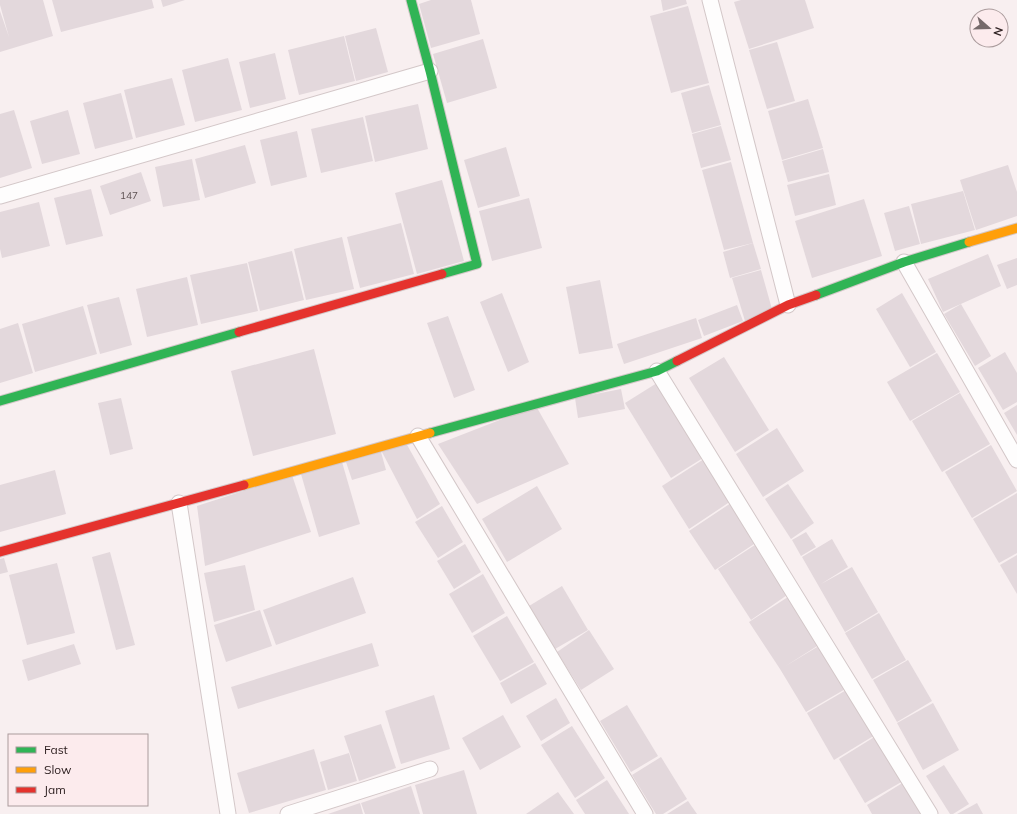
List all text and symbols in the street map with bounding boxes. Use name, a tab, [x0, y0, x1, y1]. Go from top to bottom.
north arrow	[969, 8, 1009, 48]
text: N	[990, 25, 1006, 38]
house number: 147	[120, 189, 138, 202]
legend	[8, 734, 148, 806]
text: Fast	[44, 742, 68, 757]
text: Slow	[44, 762, 72, 777]
text: Jam	[44, 782, 66, 797]

